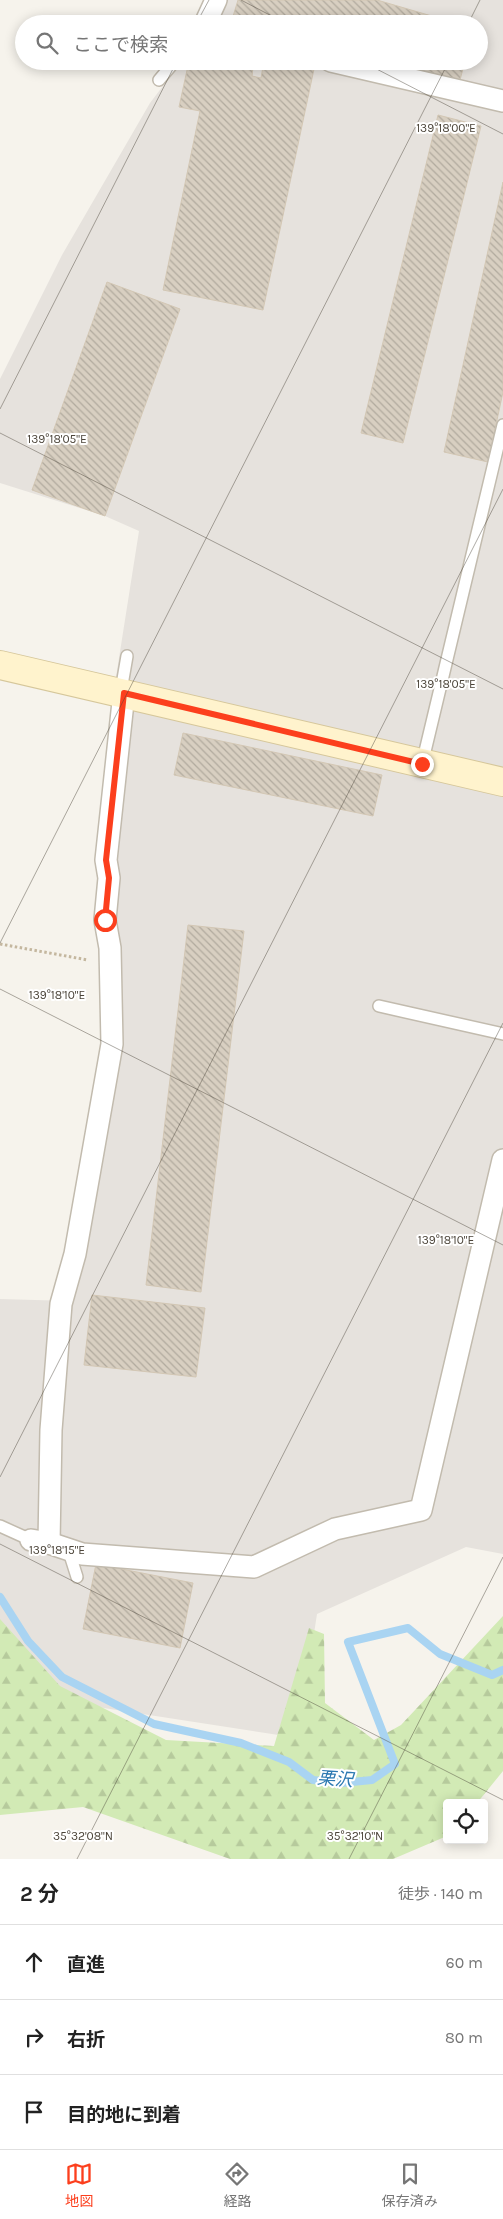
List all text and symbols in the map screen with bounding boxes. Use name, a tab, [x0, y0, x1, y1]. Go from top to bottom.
search box	[15, 15, 488, 70]
icon: search	[33, 29, 61, 57]
text: ここで検索	[73, 34, 168, 56]
text: 139°18'00"E	[416, 121, 476, 135]
text: 139°18'05"E	[27, 432, 87, 446]
text: 139°18'05"E	[416, 677, 476, 691]
route end	[411, 753, 434, 776]
route start	[94, 909, 117, 932]
text: 139°18'10"E	[29, 988, 85, 1002]
text: 139°18'10"E	[418, 1233, 474, 1247]
text: 139°18'15"E	[29, 1543, 85, 1557]
water label: 栗沢	[316, 1767, 356, 1791]
map controls	[443, 1799, 488, 1844]
button: locate	[443, 1799, 488, 1844]
text: 35°32'08"N	[53, 1829, 113, 1843]
text: 35°32'10"N	[327, 1829, 383, 1843]
text: 2 分	[20, 1882, 59, 1906]
text: 徒歩 · 140 m	[398, 1884, 483, 1903]
icon: ahead	[20, 1948, 48, 1976]
text: 60 m	[446, 1953, 483, 1972]
text: 直進	[67, 1954, 105, 1976]
icon: right	[20, 2023, 48, 2051]
text: 80 m	[445, 2028, 483, 2047]
text: 右折	[67, 2029, 105, 2051]
icon: arrive	[20, 2098, 48, 2126]
text: 目的地に到着	[67, 2104, 181, 2126]
tab: 地図	[65, 2160, 93, 2210]
tab: 経路	[223, 2160, 251, 2210]
tab: 保存済み	[382, 2160, 438, 2210]

